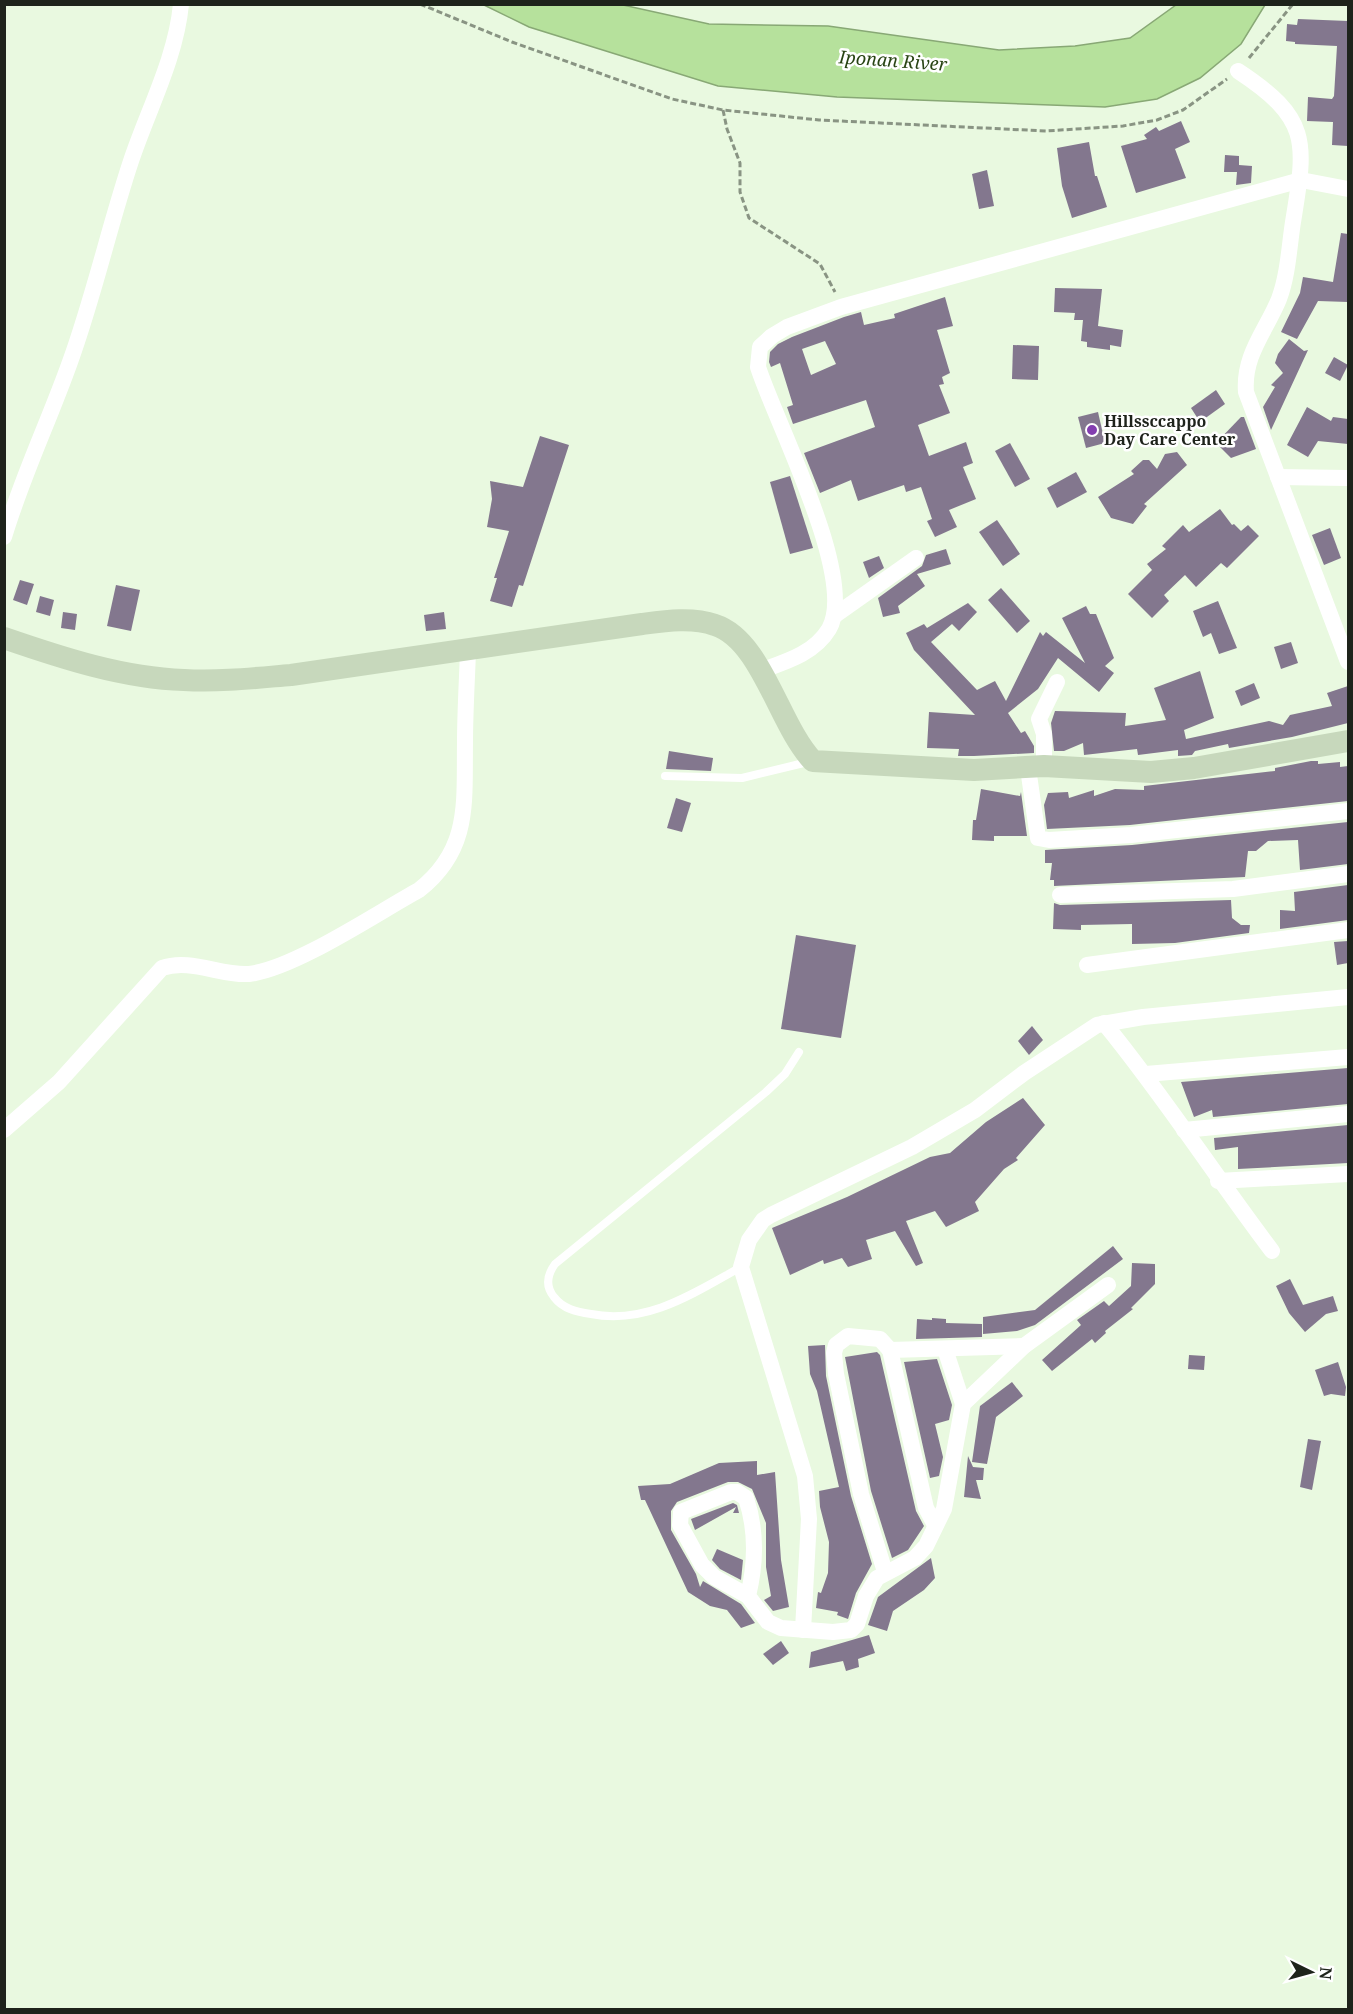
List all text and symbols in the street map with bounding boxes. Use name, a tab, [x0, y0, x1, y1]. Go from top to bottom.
water label: Iponan River	[837, 44, 948, 76]
place label: Hillssccappo Day Care Center	[1104, 410, 1236, 450]
marker: Hillssccappo Day Care Center	[1085, 423, 1099, 437]
north arrow	[1281, 1942, 1341, 2002]
text: N	[1314, 1966, 1337, 1981]

